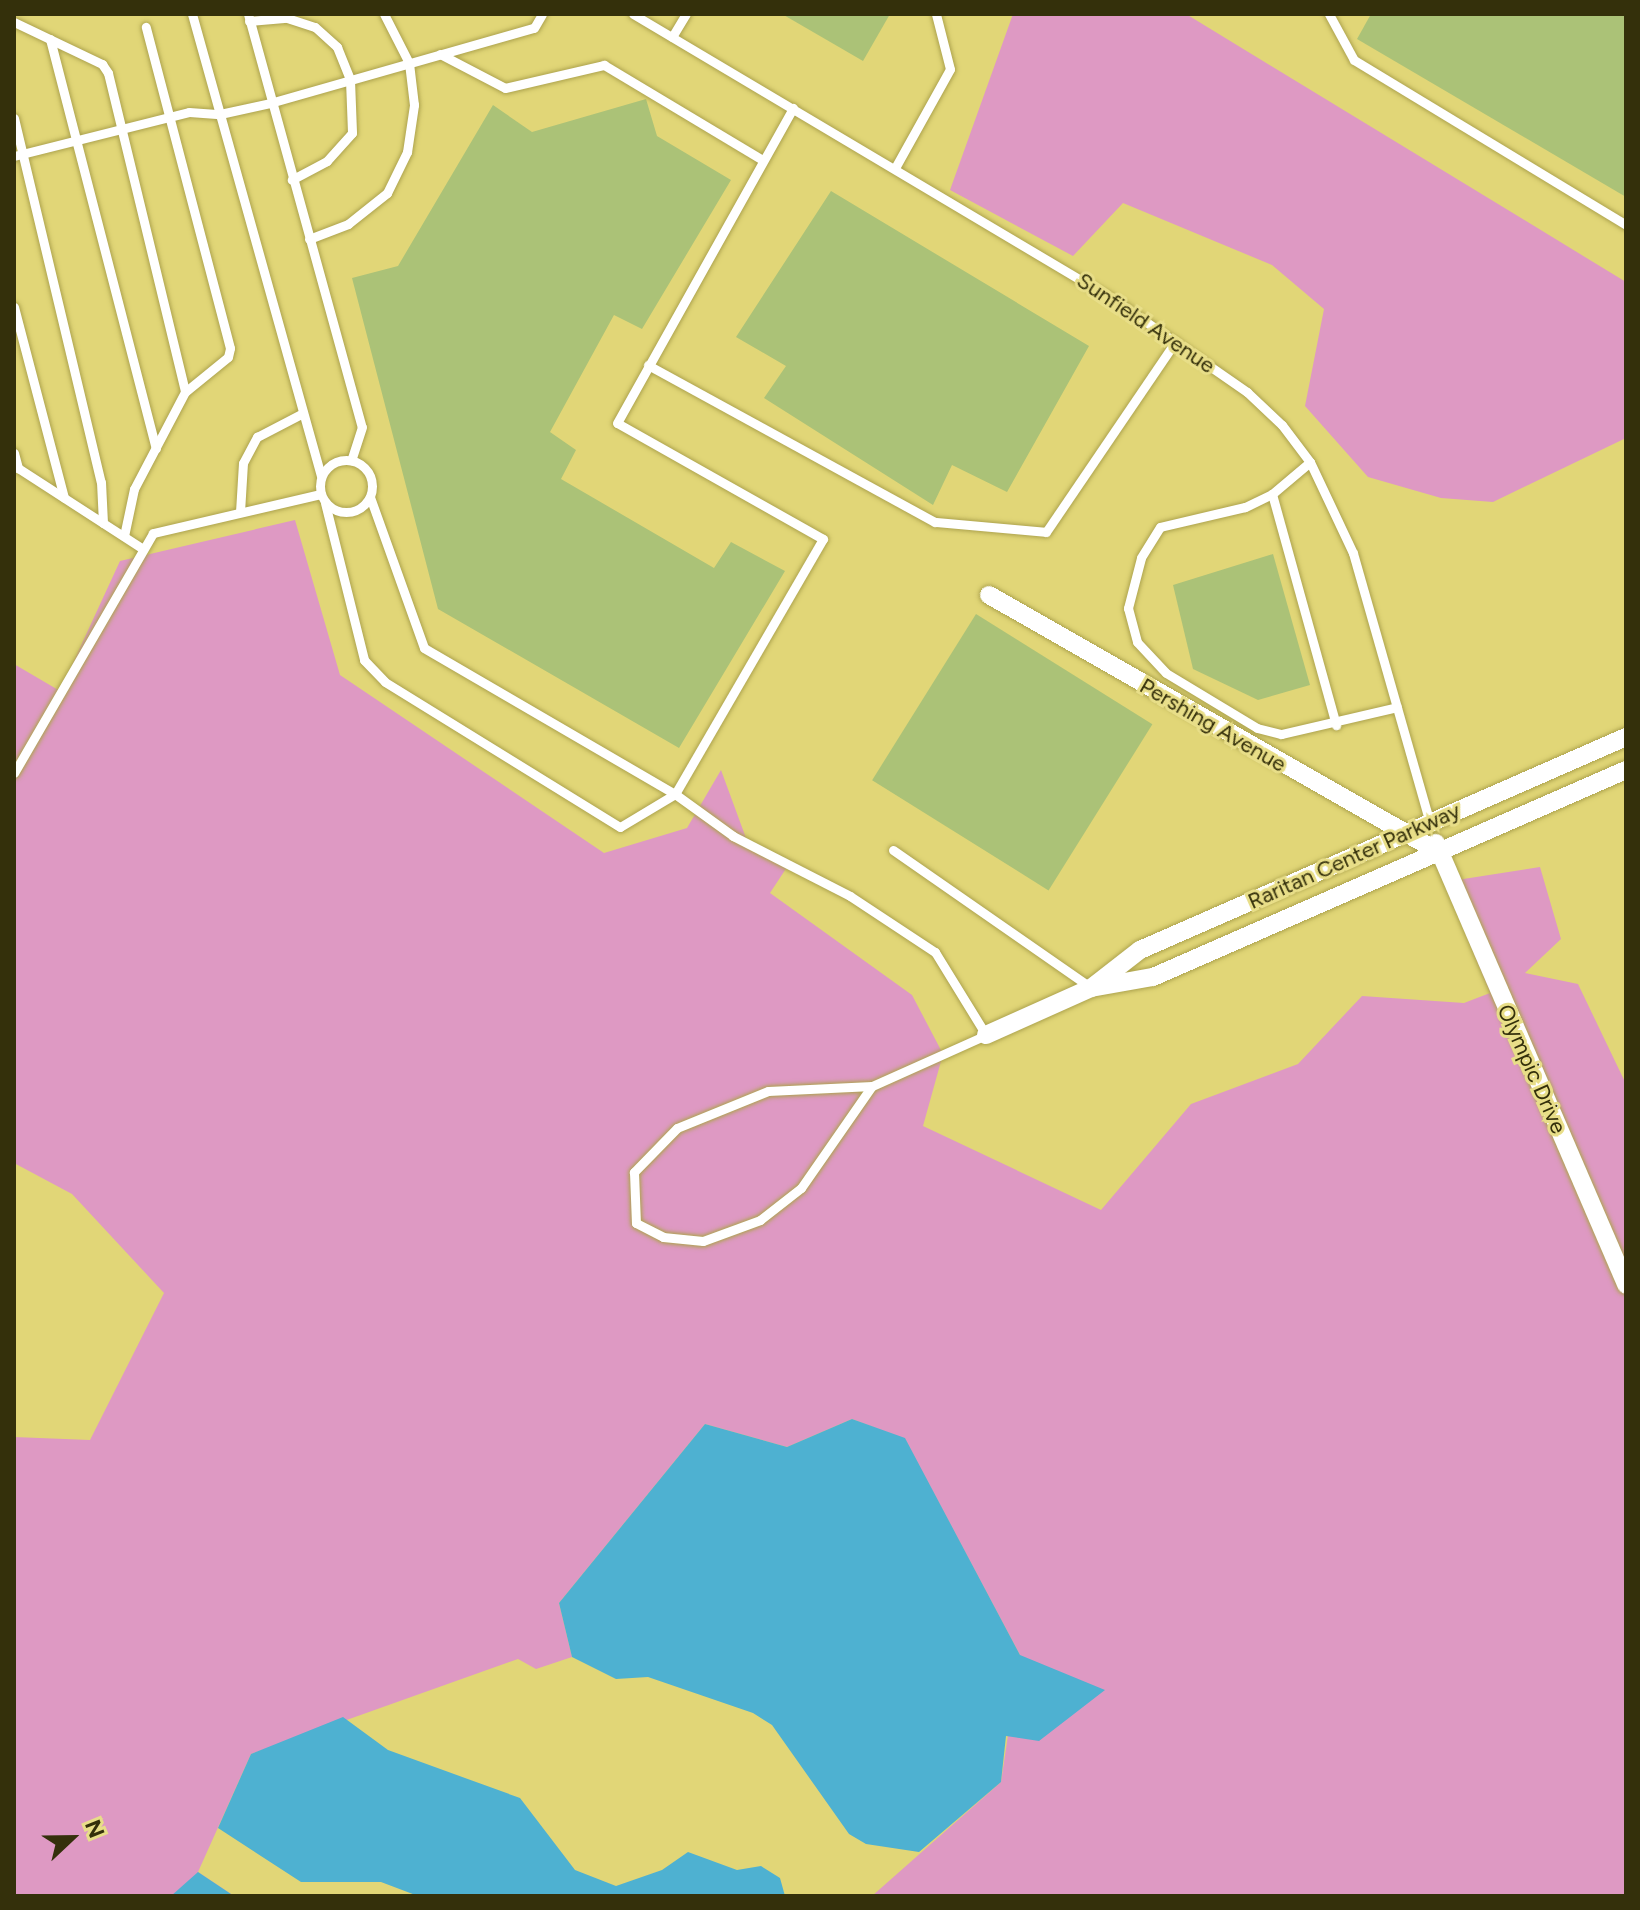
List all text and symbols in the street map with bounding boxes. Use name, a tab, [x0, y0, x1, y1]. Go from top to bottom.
street label: Sunfield Avenue	[1072, 267, 1220, 379]
street label: Pershing Avenue	[1135, 672, 1291, 778]
street label: Raritan Center Parkway	[1244, 797, 1464, 915]
street label: Olympic Drive	[1492, 1000, 1572, 1138]
north arrow	[32, 1798, 112, 1878]
text: N	[79, 1816, 110, 1842]

